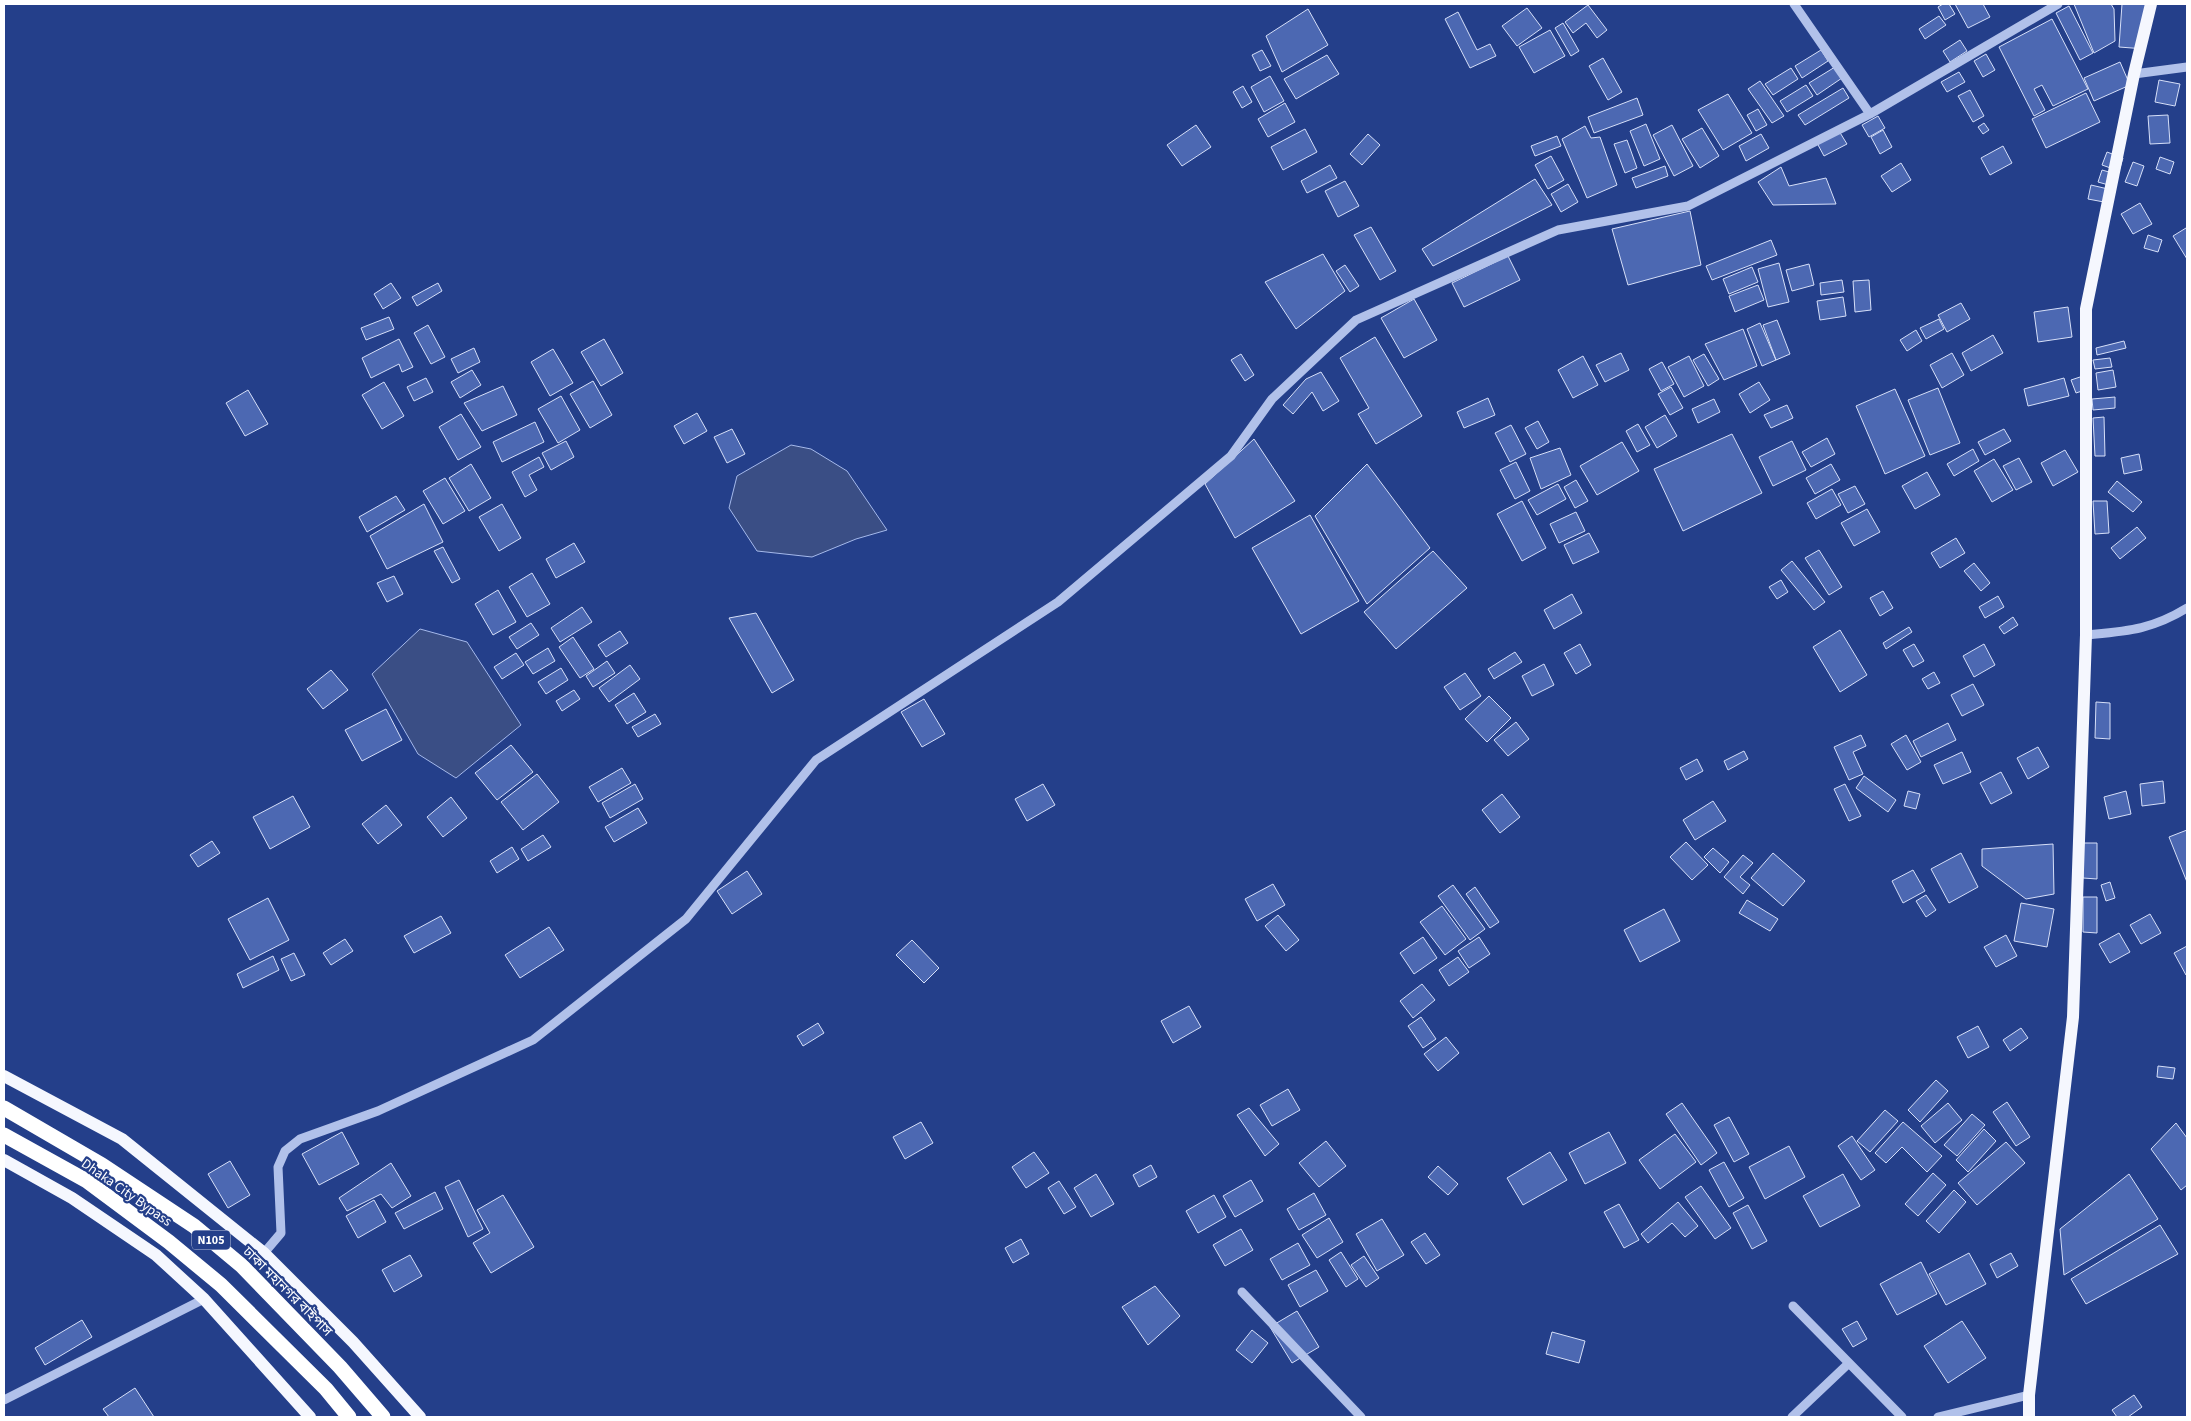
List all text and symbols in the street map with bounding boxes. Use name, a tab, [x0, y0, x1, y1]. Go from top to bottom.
street label: Dhaka City Bypass	[77, 1154, 176, 1232]
road number: N105	[192, 1230, 230, 1250]
street label: ঢাকা মহানগর বাইপাস	[237, 1242, 337, 1341]

